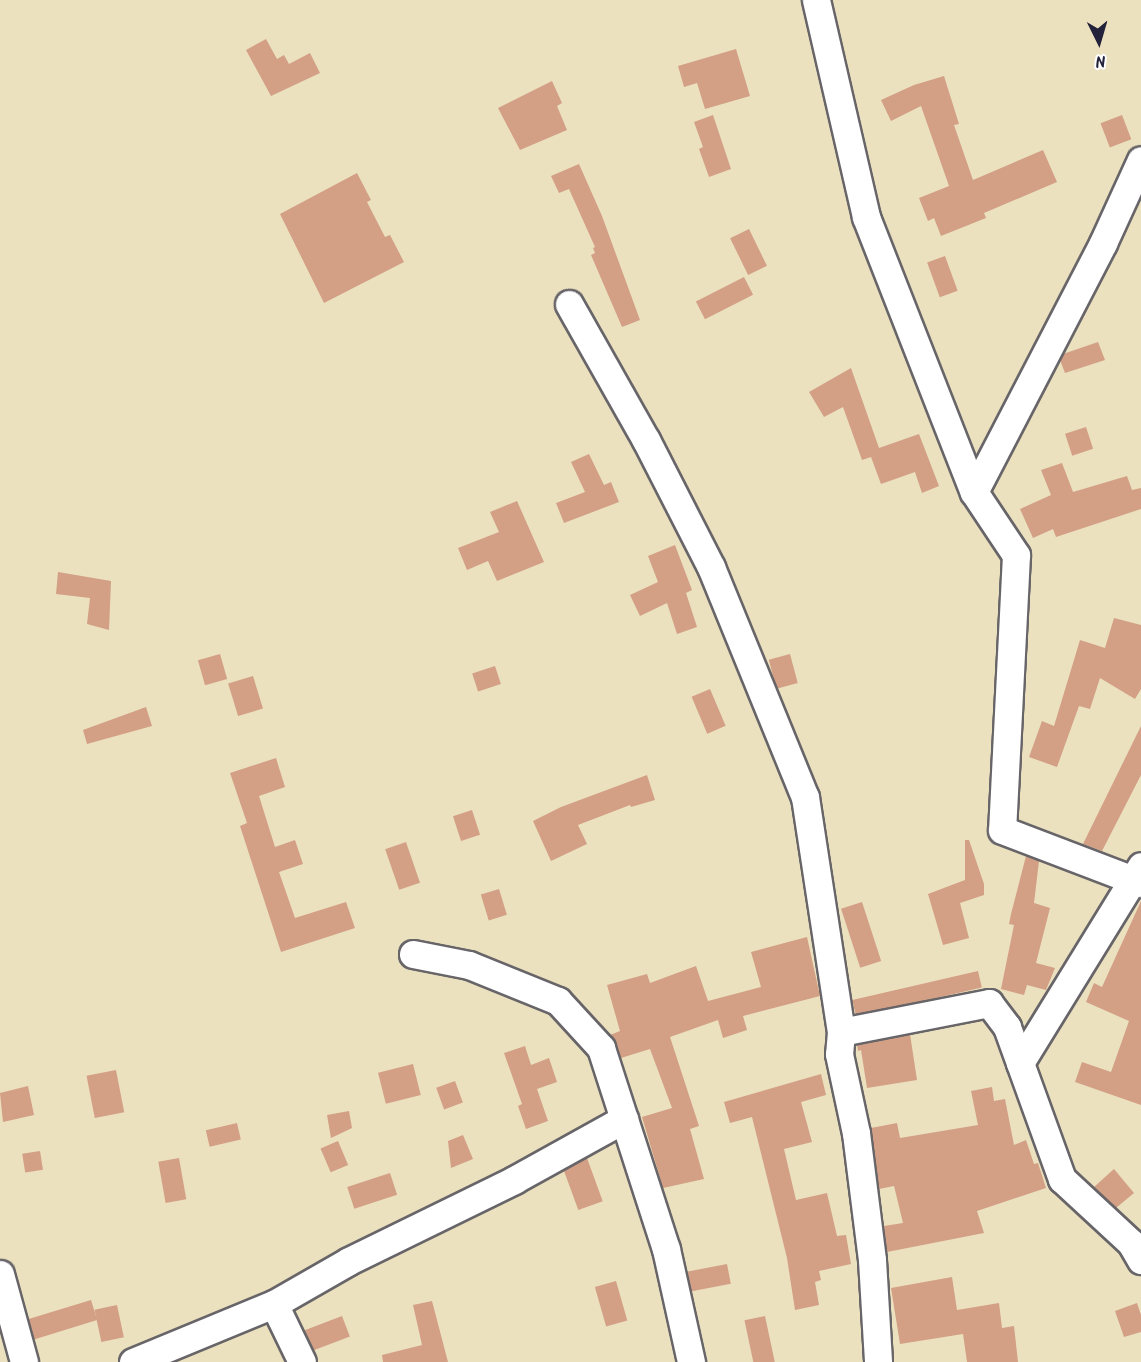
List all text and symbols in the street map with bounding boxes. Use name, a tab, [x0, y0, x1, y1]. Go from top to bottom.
north arrow	[1069, 12, 1129, 72]
text: N	[1094, 48, 1107, 73]

